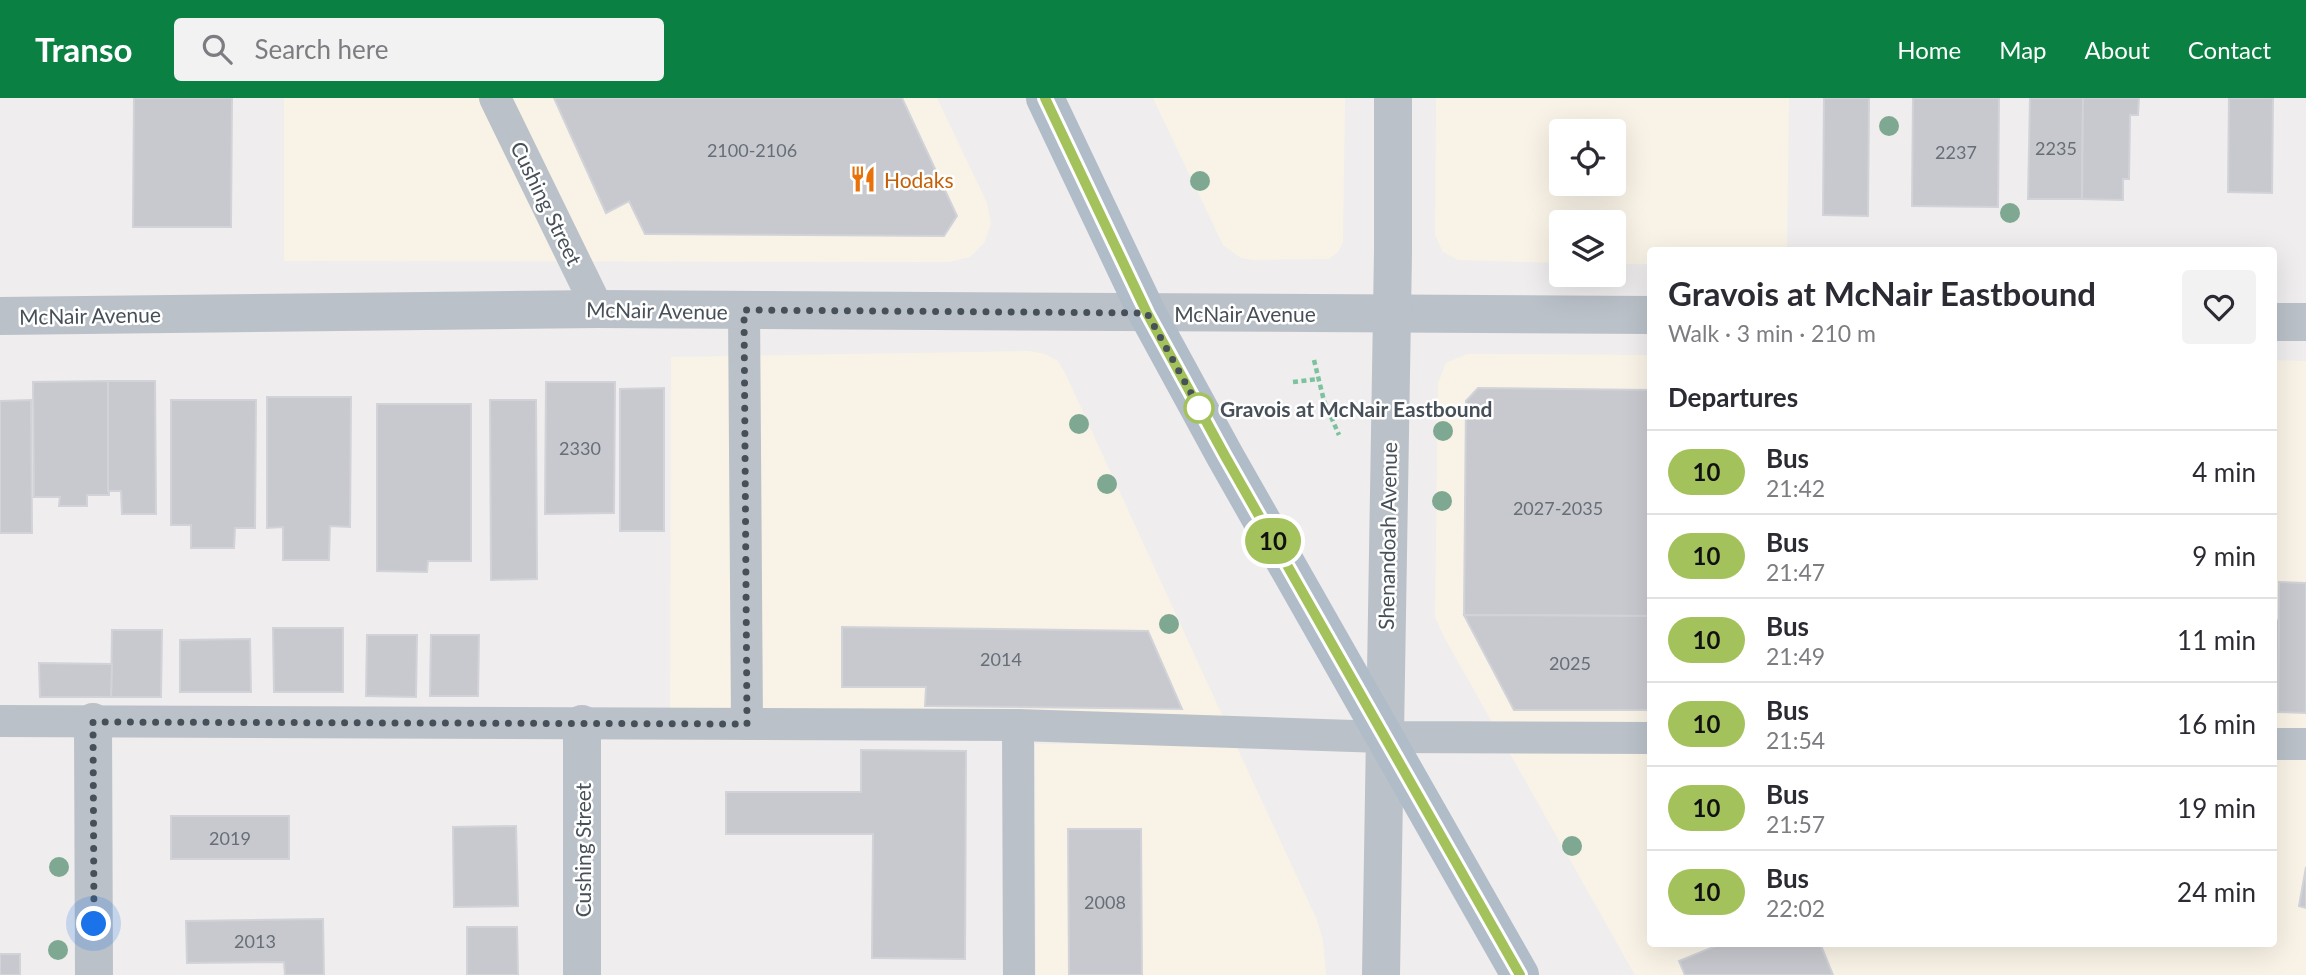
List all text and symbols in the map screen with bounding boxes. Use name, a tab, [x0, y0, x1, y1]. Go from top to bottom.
search box	[174, 18, 664, 81]
text: Transo	[35, 29, 132, 69]
icon: search	[198, 30, 236, 68]
text: Search here	[254, 33, 388, 65]
text: Home	[1897, 35, 1961, 64]
text: Map	[1999, 35, 2047, 64]
text: About	[2085, 35, 2150, 64]
text: Contact	[2188, 35, 2271, 64]
map controls	[1549, 119, 1626, 287]
button: locate	[1549, 119, 1626, 196]
street label: Cushing Street	[506, 137, 588, 269]
house number: 2235	[2035, 137, 2077, 159]
house number: 2100-2106	[707, 139, 797, 161]
house number: 2237	[1935, 141, 1977, 163]
restaurant icon: Hodaks	[848, 164, 878, 194]
place label: Hodaks	[884, 167, 954, 192]
button: layers	[1549, 210, 1626, 287]
button: heart	[2182, 270, 2256, 344]
text: Gravois at McNair Eastbound	[1668, 273, 2096, 313]
street label: McNair Avenue	[586, 296, 728, 324]
street label: McNair Avenue	[19, 301, 161, 329]
street label: McNair Avenue	[1174, 301, 1316, 326]
text: Walk · 3 min · 210 m	[1668, 319, 1876, 347]
text: Departures	[1668, 381, 1798, 413]
marker: Gravois at McNair Eastbound	[1184, 393, 1214, 423]
place label: Gravois at McNair Eastbound	[1220, 396, 1492, 421]
house number: 2330	[559, 437, 601, 459]
street label: Shenandoah Avenue	[1373, 442, 1401, 630]
text: Bus	[1766, 442, 1809, 474]
text: 4 min	[2192, 456, 2256, 488]
text: 10	[1693, 457, 1720, 486]
text: 21:42	[1766, 474, 1825, 502]
house number: 2027-2035	[1513, 497, 1603, 519]
line badge: 10	[1242, 518, 1304, 564]
text: 10	[1259, 526, 1287, 555]
text: Bus	[1766, 526, 1809, 558]
text: 9 min	[2192, 540, 2256, 572]
text: 10	[1693, 541, 1720, 570]
text: 21:47	[1766, 558, 1825, 586]
text: Bus	[1766, 610, 1809, 642]
text: 11 min	[2177, 624, 2256, 656]
text: 10	[1693, 625, 1720, 654]
text: 21:49	[1766, 642, 1825, 670]
house number: 2014	[980, 648, 1022, 670]
house number: 2025	[1549, 652, 1591, 674]
text: Bus	[1766, 694, 1809, 726]
text: 16 min	[2177, 708, 2256, 740]
text: 10	[1693, 709, 1720, 738]
text: 21:54	[1766, 726, 1825, 754]
text: Bus	[1766, 778, 1809, 810]
street label: Cushing Street	[570, 782, 595, 917]
text: 19 min	[2177, 792, 2256, 824]
text: 10	[1693, 793, 1720, 822]
text: 21:57	[1766, 810, 1825, 838]
house number: 2019	[209, 827, 251, 849]
text: Bus	[1766, 862, 1809, 894]
text: 24 min	[2177, 876, 2256, 908]
text: 10	[1693, 877, 1720, 906]
house number: 2008	[1084, 891, 1126, 913]
text: 22:02	[1766, 894, 1825, 922]
your location	[76, 906, 111, 941]
house number: 2013	[234, 930, 276, 952]

